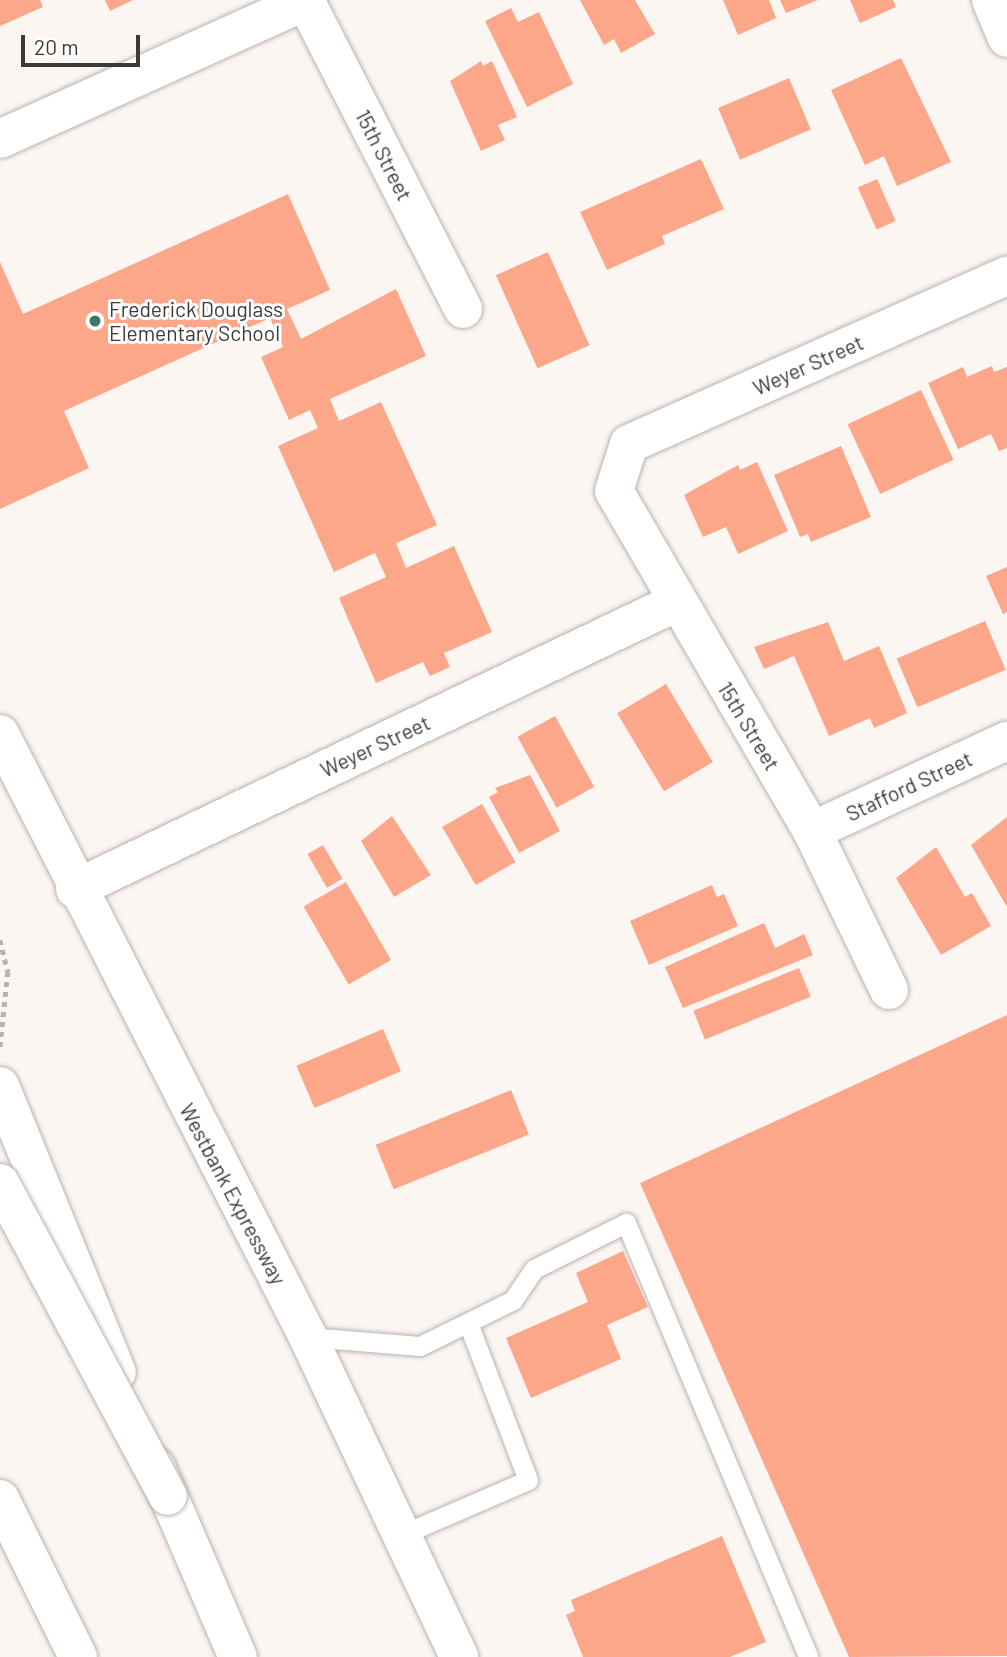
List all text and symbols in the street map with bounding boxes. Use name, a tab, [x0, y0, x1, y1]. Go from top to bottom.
scale bar	[24, 21, 144, 65]
text: 20 m	[34, 34, 79, 59]
street label: 15th Street	[350, 105, 418, 205]
place label: Frederick Douglass Elementary School	[109, 296, 283, 346]
marker: Frederick Douglass Elementary School	[87, 313, 103, 329]
street label: Weyer Street	[749, 329, 867, 401]
street label: 15th Street	[713, 677, 785, 775]
street label: Weyer Street	[316, 710, 434, 782]
street label: Stafford Street	[842, 746, 976, 826]
street label: Westbank Expressway	[175, 1099, 291, 1289]

